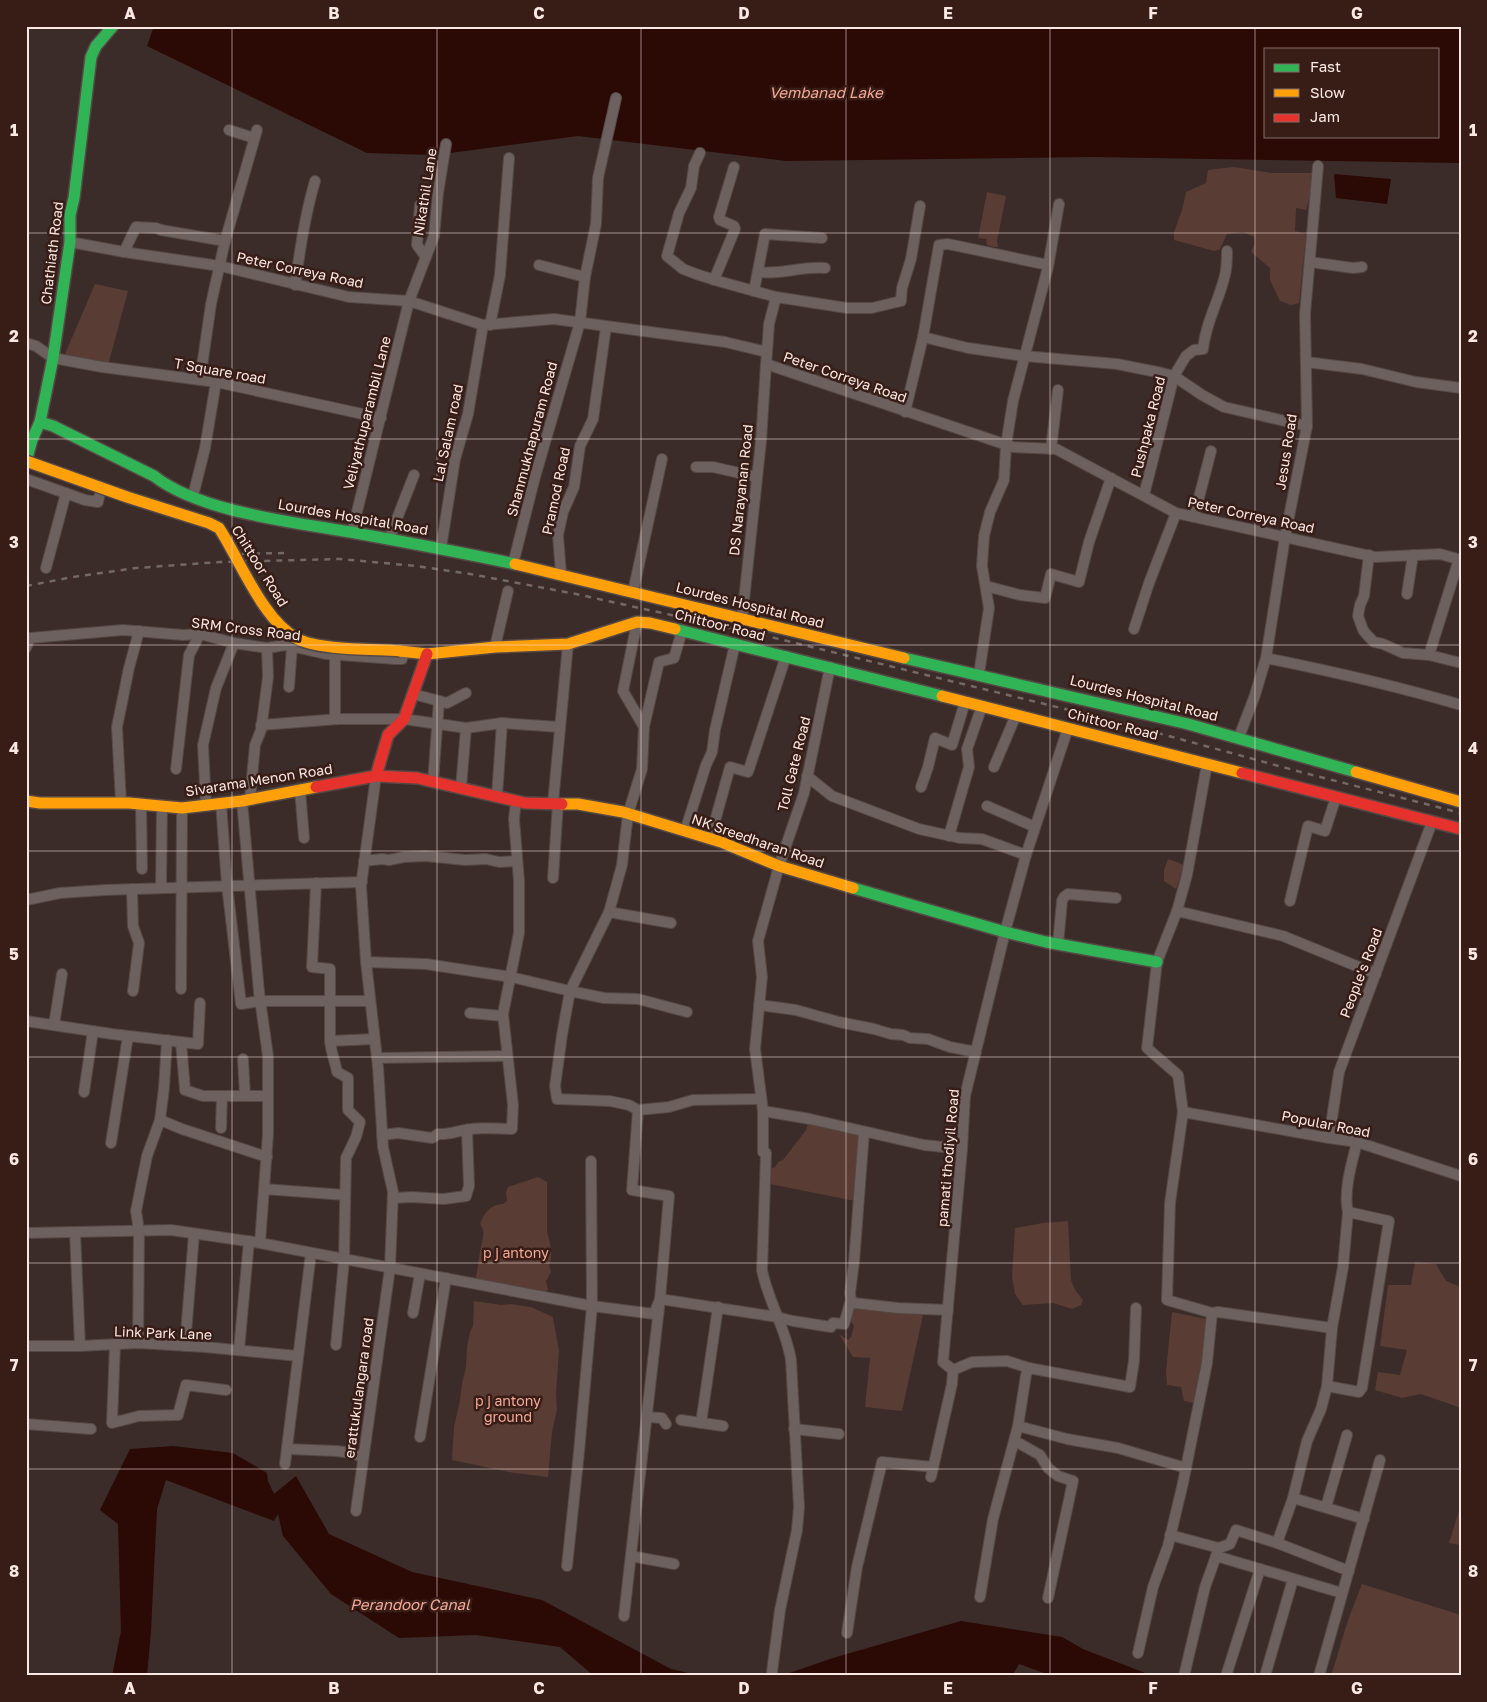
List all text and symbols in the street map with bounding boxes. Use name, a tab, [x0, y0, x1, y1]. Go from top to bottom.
text: A	[124, 3, 136, 23]
text: B	[328, 3, 340, 23]
text: C	[533, 3, 545, 23]
text: D	[738, 3, 750, 23]
text: E	[943, 3, 953, 23]
text: F	[1148, 3, 1158, 23]
text: G	[1351, 3, 1363, 23]
legend	[1264, 48, 1440, 138]
text: Fast	[1310, 57, 1341, 75]
water label: Vembanad Lake	[769, 83, 884, 101]
text: Slow	[1310, 83, 1345, 101]
text: Jam	[1310, 107, 1340, 125]
text: 1	[10, 120, 18, 140]
text: 1	[1469, 120, 1477, 140]
street label: Nikathil Lane	[409, 147, 440, 237]
street label: Chathiath Road	[37, 200, 66, 305]
street label: Peter Correya Road	[235, 248, 365, 291]
text: 2	[9, 326, 19, 346]
text: 2	[1468, 326, 1478, 346]
street label: Veliyathuparambil Lane	[339, 334, 394, 492]
street label: Peter Correya Road	[781, 347, 909, 406]
street label: T Square road	[173, 354, 268, 387]
street label: Shanmukhapuram Road	[503, 359, 560, 518]
street label: Pushpaka Road	[1127, 375, 1168, 479]
street label: Lal Salam road	[429, 383, 466, 483]
street label: Jesus Road	[1271, 413, 1300, 491]
street label: DS Narayanan Road	[725, 423, 756, 556]
street label: Pramod Road	[538, 445, 573, 536]
street label: Peter Correya Road	[1186, 493, 1316, 536]
street label: Lourdes Hospital Road	[277, 495, 430, 538]
street label: Chittoor Road	[229, 522, 292, 610]
text: 3	[9, 532, 19, 552]
text: 3	[1468, 532, 1478, 552]
street label: Lourdes Hospital Road	[674, 578, 826, 631]
street label: Chittoor Road	[673, 605, 767, 644]
street label: SRM Cross Road	[190, 613, 302, 644]
street label: Lourdes Hospital Road	[1068, 671, 1220, 724]
street label: Chittoor Road	[1066, 704, 1160, 743]
street label: Toll Gate Road	[773, 715, 814, 813]
text: 4	[9, 738, 19, 758]
text: 4	[1468, 738, 1478, 758]
street label: Sivarama Menon Road	[184, 759, 334, 800]
street label: NK Sreedharan Road	[690, 810, 827, 871]
street label: People's Road	[1336, 926, 1385, 1020]
text: 5	[9, 944, 19, 964]
text: 5	[1468, 944, 1478, 964]
street label: pamati thodiyil Road	[933, 1088, 962, 1228]
street label: Popular Road	[1280, 1107, 1372, 1140]
text: 6	[9, 1149, 19, 1169]
text: 6	[1468, 1149, 1478, 1169]
park label: p j antony	[483, 1244, 549, 1261]
street label: erattukulangara road	[340, 1317, 377, 1459]
street label: Link Park Lane	[114, 1322, 212, 1343]
text: 7	[10, 1355, 19, 1375]
text: 7	[1469, 1355, 1478, 1375]
park label: p j antony ground	[475, 1392, 541, 1425]
text: 8	[9, 1561, 19, 1581]
text: 8	[1468, 1561, 1478, 1581]
water label: Perandoor Canal	[350, 1595, 471, 1613]
text: A	[124, 1678, 136, 1698]
text: B	[328, 1678, 340, 1698]
text: C	[533, 1678, 545, 1698]
text: D	[738, 1678, 750, 1698]
text: E	[943, 1678, 953, 1698]
text: F	[1148, 1678, 1158, 1698]
text: G	[1351, 1678, 1363, 1698]

